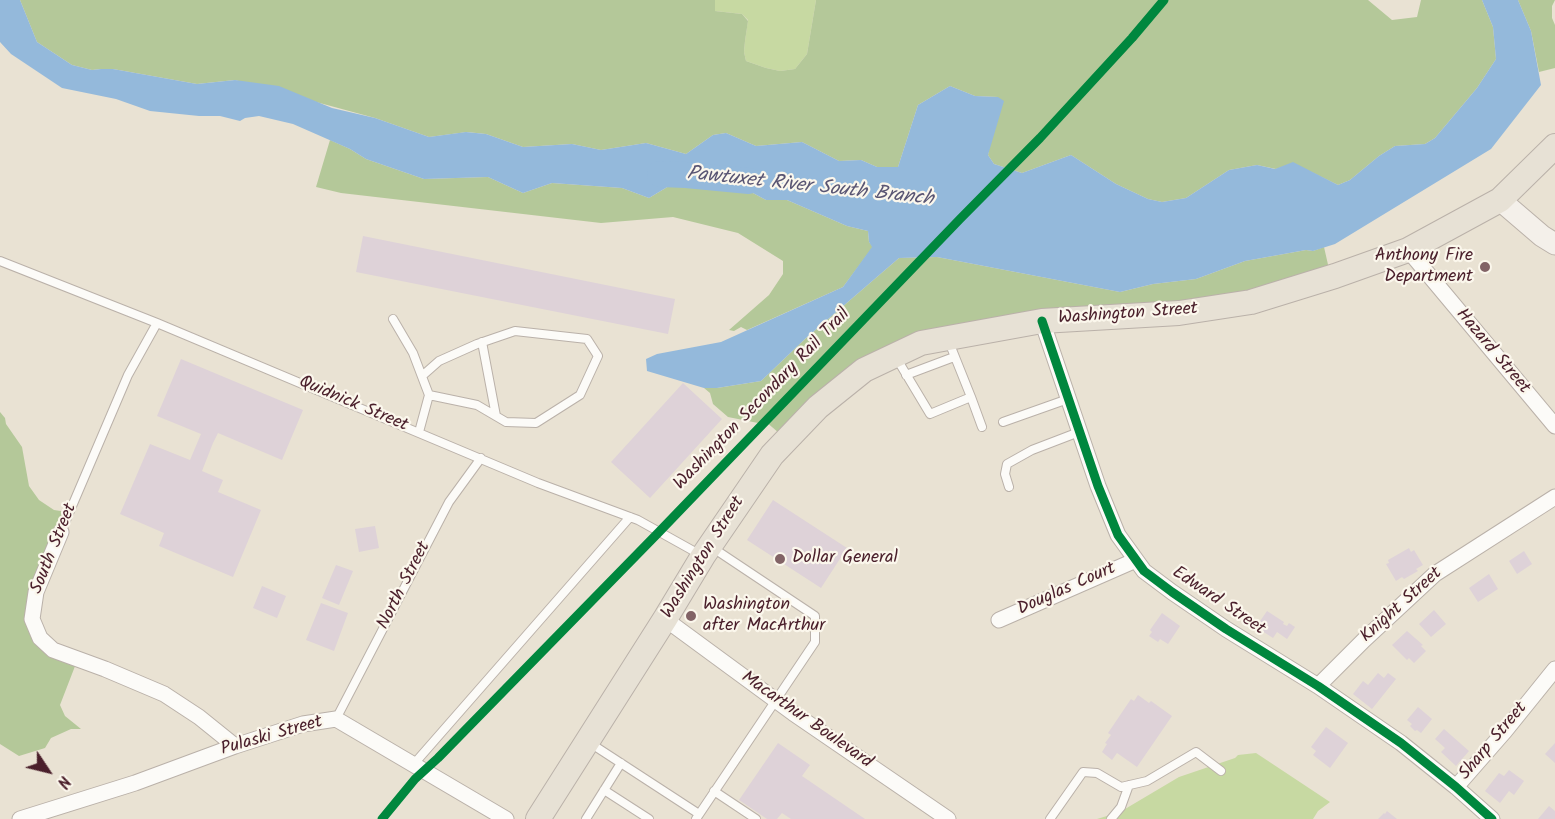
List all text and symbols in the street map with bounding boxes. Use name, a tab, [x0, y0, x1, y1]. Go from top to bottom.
water label: Pawtuxet River South Branch	[686, 163, 934, 213]
place label: Anthony Fire Department	[1375, 246, 1473, 288]
marker: Anthony Fire Department	[1478, 260, 1492, 274]
street label: Washington Street	[1057, 299, 1199, 331]
street label: Washington Secondary Rail Trail	[670, 305, 856, 495]
street label: Hazard Street	[1450, 305, 1534, 399]
street label: Quidnick Street	[295, 372, 411, 438]
street label: Washington Street	[658, 493, 750, 623]
street label: South Street	[27, 501, 83, 597]
street label: North Street	[374, 538, 436, 634]
place label: Dollar General	[792, 548, 898, 570]
marker: Dollar General	[773, 552, 787, 566]
street label: Douglas Court	[1015, 559, 1119, 621]
street label: Edward Street	[1167, 563, 1269, 641]
street label: Knight Street	[1357, 564, 1447, 648]
place label: Washington after MacArthur	[703, 595, 825, 638]
marker: Washington after MacArthur	[684, 609, 698, 623]
street label: Macarthur Boulevard	[736, 668, 876, 774]
street label: Sharp Street	[1455, 699, 1533, 785]
street label: Pulaski Street	[219, 712, 325, 762]
north arrow	[18, 741, 78, 801]
text: N	[50, 770, 76, 793]

